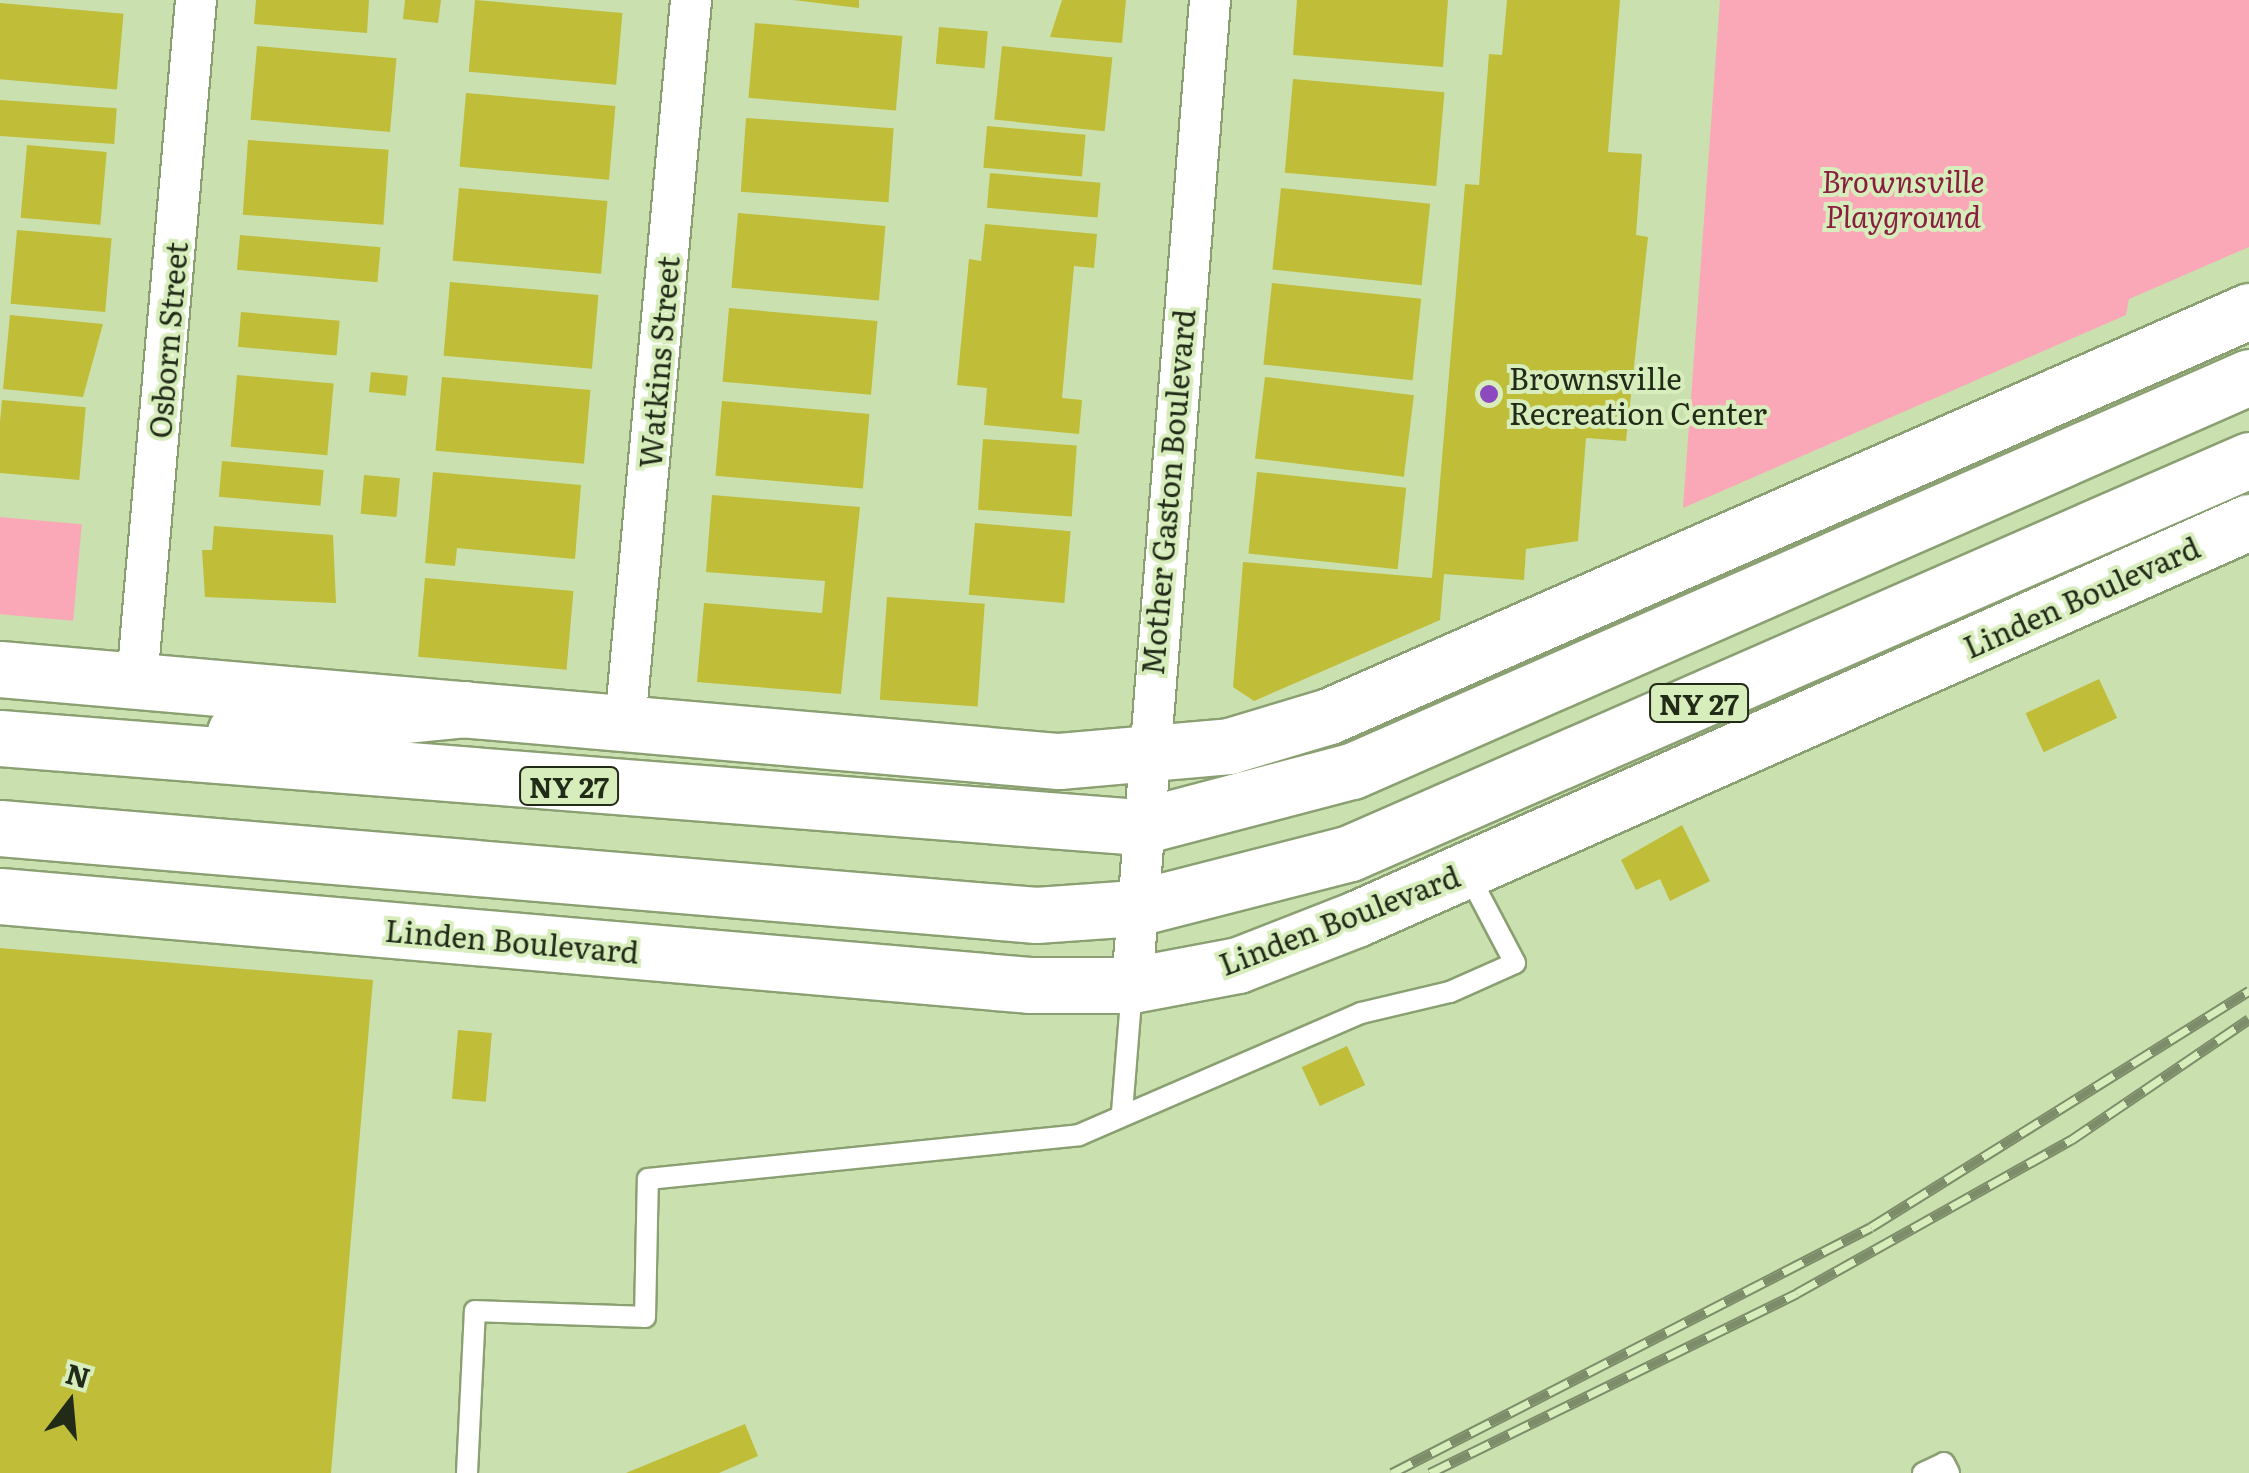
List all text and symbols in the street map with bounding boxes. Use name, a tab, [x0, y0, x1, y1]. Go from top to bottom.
park label: Brownsville Playground	[1822, 162, 1984, 232]
street label: Osborn Street	[140, 240, 194, 440]
street label: Watkins Street	[631, 254, 685, 470]
street label: Mother Gaston Boulevard	[1133, 308, 1201, 676]
place label: Brownsville Recreation Center	[1509, 359, 1767, 430]
marker: Brownsville Recreation Center	[1478, 383, 1500, 405]
street label: Linden Boulevard	[1957, 528, 2205, 664]
road number: NY 27	[1649, 680, 1749, 726]
road number: NY 27	[519, 763, 619, 809]
street label: Linden Boulevard	[1214, 857, 1464, 981]
street label: Linden Boulevard	[384, 911, 640, 969]
text: N	[61, 1351, 95, 1398]
north arrow	[20, 1353, 120, 1453]

